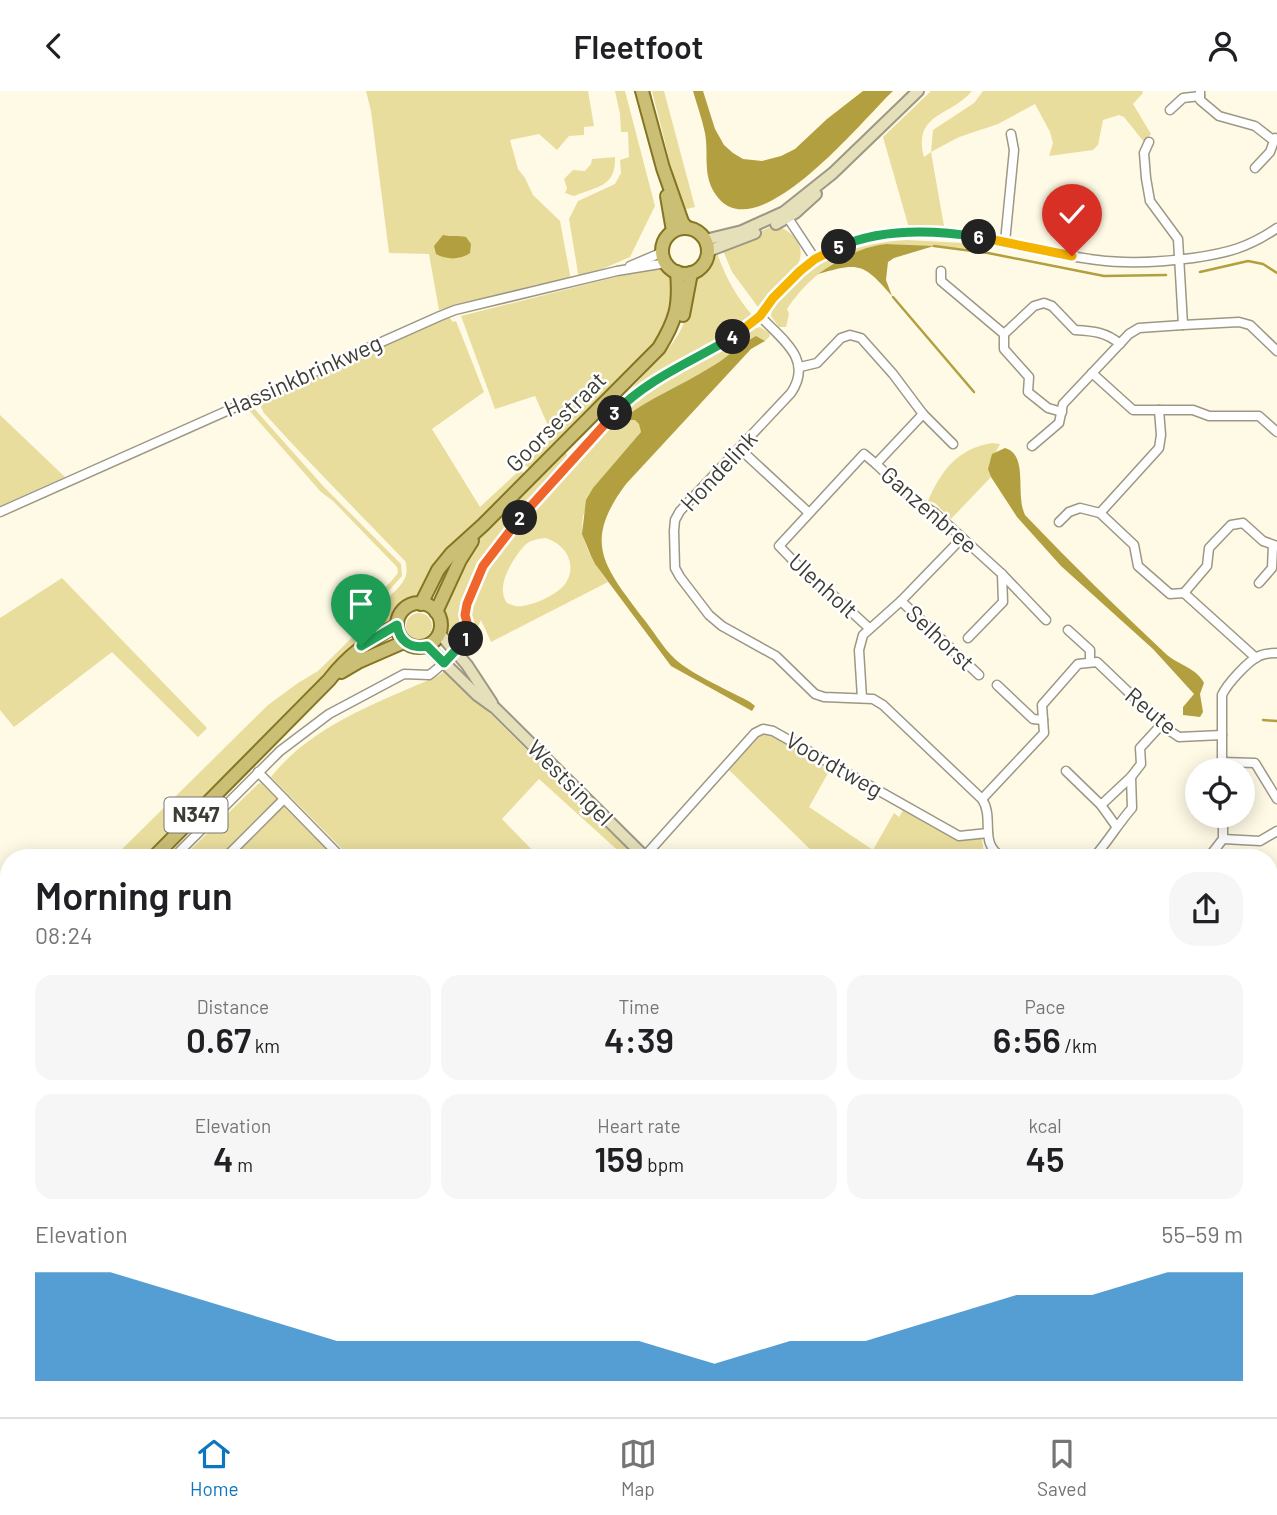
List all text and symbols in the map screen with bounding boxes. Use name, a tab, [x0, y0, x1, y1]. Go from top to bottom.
icon: back	[35, 27, 73, 65]
text: Fleetfoot	[573, 27, 704, 65]
icon: person	[1204, 27, 1242, 65]
pin	[1042, 184, 1102, 256]
icon: check	[1053, 195, 1091, 233]
pin: 6	[962, 219, 996, 255]
text: 6	[973, 225, 984, 248]
pin: 5	[822, 229, 856, 265]
text: 5	[833, 235, 844, 258]
pin: 4	[716, 320, 750, 355]
text: 4	[727, 325, 738, 348]
street label: Hassinkbrinkweg	[219, 328, 386, 422]
street label: Goorsestraat	[499, 365, 611, 477]
pin: 3	[598, 395, 632, 431]
text: 3	[609, 401, 620, 424]
street label: Hondelink	[674, 424, 763, 516]
street label: Ganzenbree	[876, 460, 983, 559]
pin: 2	[503, 501, 538, 535]
text: 2	[514, 506, 525, 529]
street label: Ulenholt	[783, 547, 864, 624]
pin	[331, 574, 391, 646]
icon: arrive	[342, 585, 380, 623]
street label: Selhorst	[901, 599, 981, 676]
pin: 1	[448, 621, 484, 657]
text: 1	[462, 627, 469, 650]
street label: Reute	[1120, 681, 1183, 740]
street label: Voordtweg	[781, 725, 888, 803]
street label: Westsingel	[522, 734, 619, 831]
map controls	[1185, 758, 1255, 828]
button: locate	[1185, 758, 1255, 828]
road number: N347	[164, 797, 228, 833]
text: Morning run	[35, 872, 233, 918]
button: share	[1169, 872, 1243, 946]
text: 08:24	[35, 921, 93, 949]
text: Distance	[197, 995, 269, 1018]
text: Time	[618, 995, 660, 1018]
text: Pace	[1025, 995, 1065, 1018]
text: 0.67	[186, 1018, 251, 1060]
text: 4:39	[604, 1018, 674, 1060]
text: 6:56	[993, 1018, 1061, 1060]
text: km	[251, 1034, 280, 1057]
text: /km	[1061, 1034, 1097, 1057]
text: Elevation	[195, 1114, 271, 1137]
text: Heart rate	[597, 1114, 681, 1137]
text: kcal	[1028, 1114, 1062, 1137]
text: 4	[213, 1137, 233, 1179]
text: 159	[594, 1137, 643, 1179]
text: 45	[1025, 1137, 1065, 1179]
text: m	[233, 1153, 253, 1176]
text: bpm	[643, 1153, 684, 1176]
text: Elevation	[35, 1220, 128, 1248]
text: 55–59 m	[1162, 1220, 1243, 1248]
tab: Home	[190, 1435, 239, 1500]
tab: Map	[619, 1435, 657, 1500]
tab: Saved	[1037, 1435, 1087, 1500]

